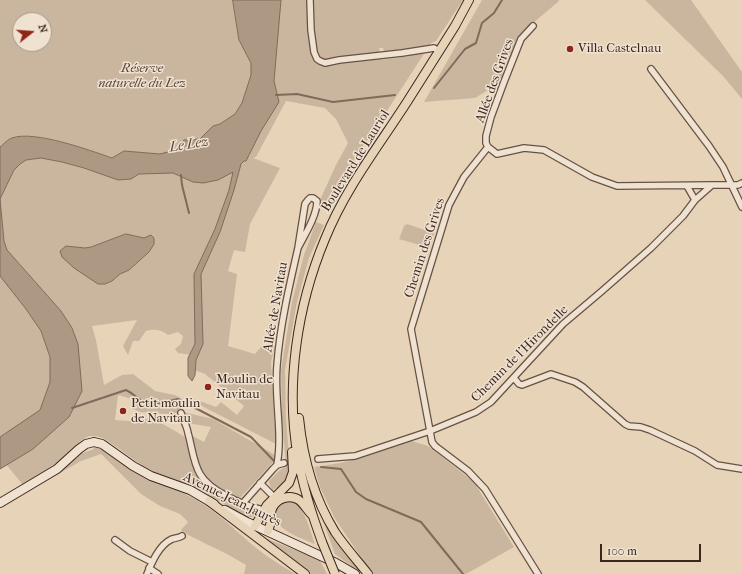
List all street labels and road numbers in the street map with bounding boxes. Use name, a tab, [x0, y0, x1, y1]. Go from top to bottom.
street label: Allée des Grives	[473, 37, 517, 125]
street label: Boulevard de Lauriol	[319, 107, 393, 215]
street label: Chemin des Grives	[401, 196, 449, 300]
street label: Allée de Navitau	[260, 261, 292, 353]
street label: Chemin de l'Hirondelle	[468, 302, 572, 406]
street label: Avenue Jean Jaurès	[181, 470, 283, 530]

